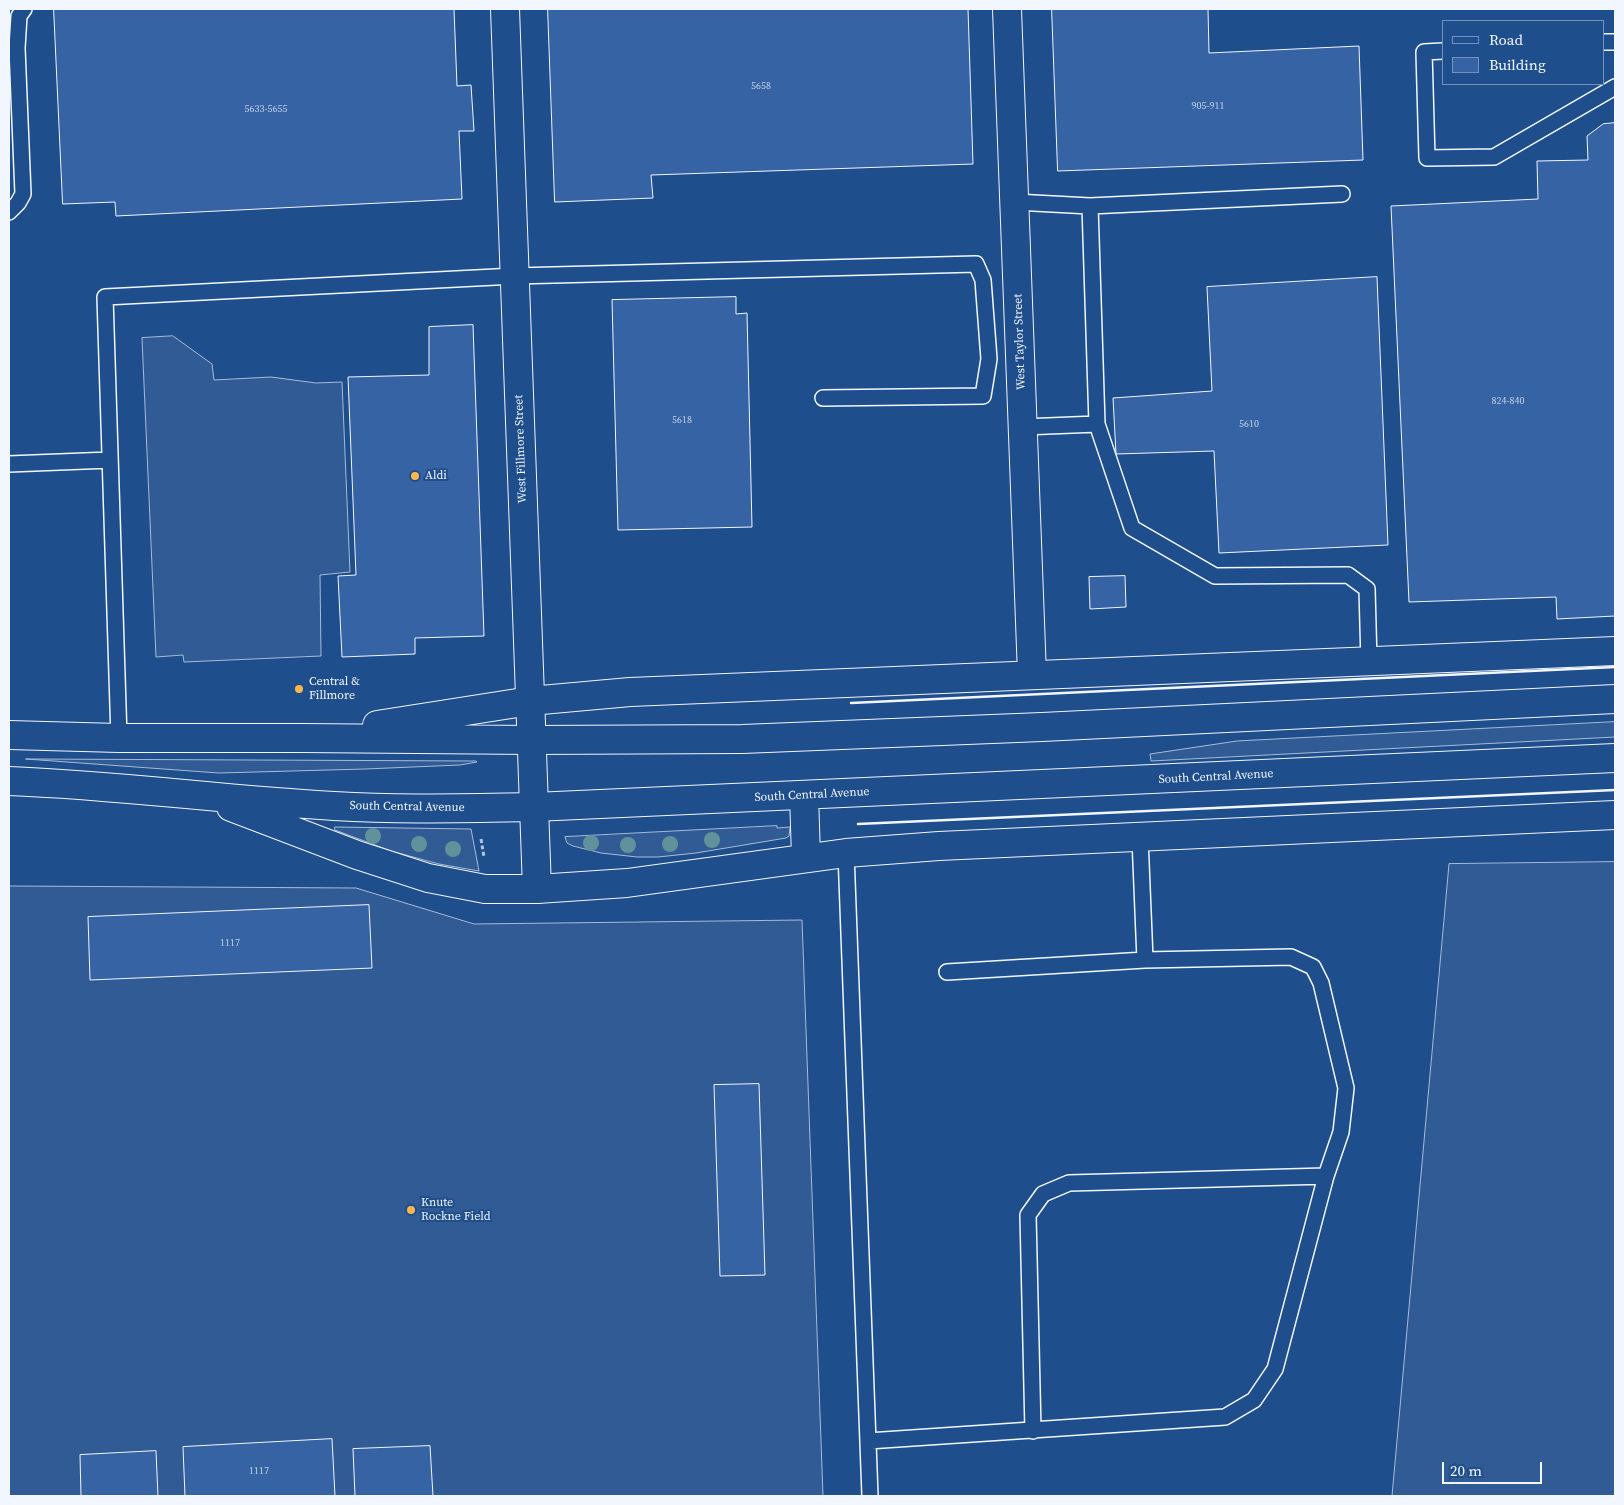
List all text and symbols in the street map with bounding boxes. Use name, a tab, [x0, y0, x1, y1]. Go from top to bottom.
legend	[1442, 20, 1604, 85]
text: Road	[1489, 29, 1523, 50]
text: Building	[1489, 54, 1546, 75]
house number: 5658	[751, 80, 771, 92]
house number: 905-911	[1191, 100, 1225, 112]
house number: 5633-5655	[244, 103, 288, 115]
street label: West Taylor Street	[1011, 294, 1029, 390]
street label: West Fillmore Street	[512, 395, 530, 503]
house number: 824-840	[1491, 395, 1525, 407]
house number: 5618	[672, 414, 692, 426]
house number: 5610	[1239, 418, 1259, 430]
place label: Aldi	[425, 469, 447, 483]
marker: Aldi	[409, 470, 421, 482]
place label: Central & Fillmore	[309, 675, 360, 703]
marker: Central & Fillmore	[293, 683, 305, 695]
street label: South Central Avenue	[1158, 767, 1274, 787]
street label: South Central Avenue	[754, 785, 870, 805]
street label: South Central Avenue	[349, 799, 465, 815]
house number: 1117	[220, 937, 240, 949]
place label: Knute Rockne Field	[421, 1196, 491, 1224]
marker: Knute Rockne Field	[405, 1204, 417, 1216]
scale bar	[1444, 1452, 1544, 1484]
text: 20 m	[1450, 1460, 1482, 1481]
house number: 1117	[249, 1465, 269, 1477]

